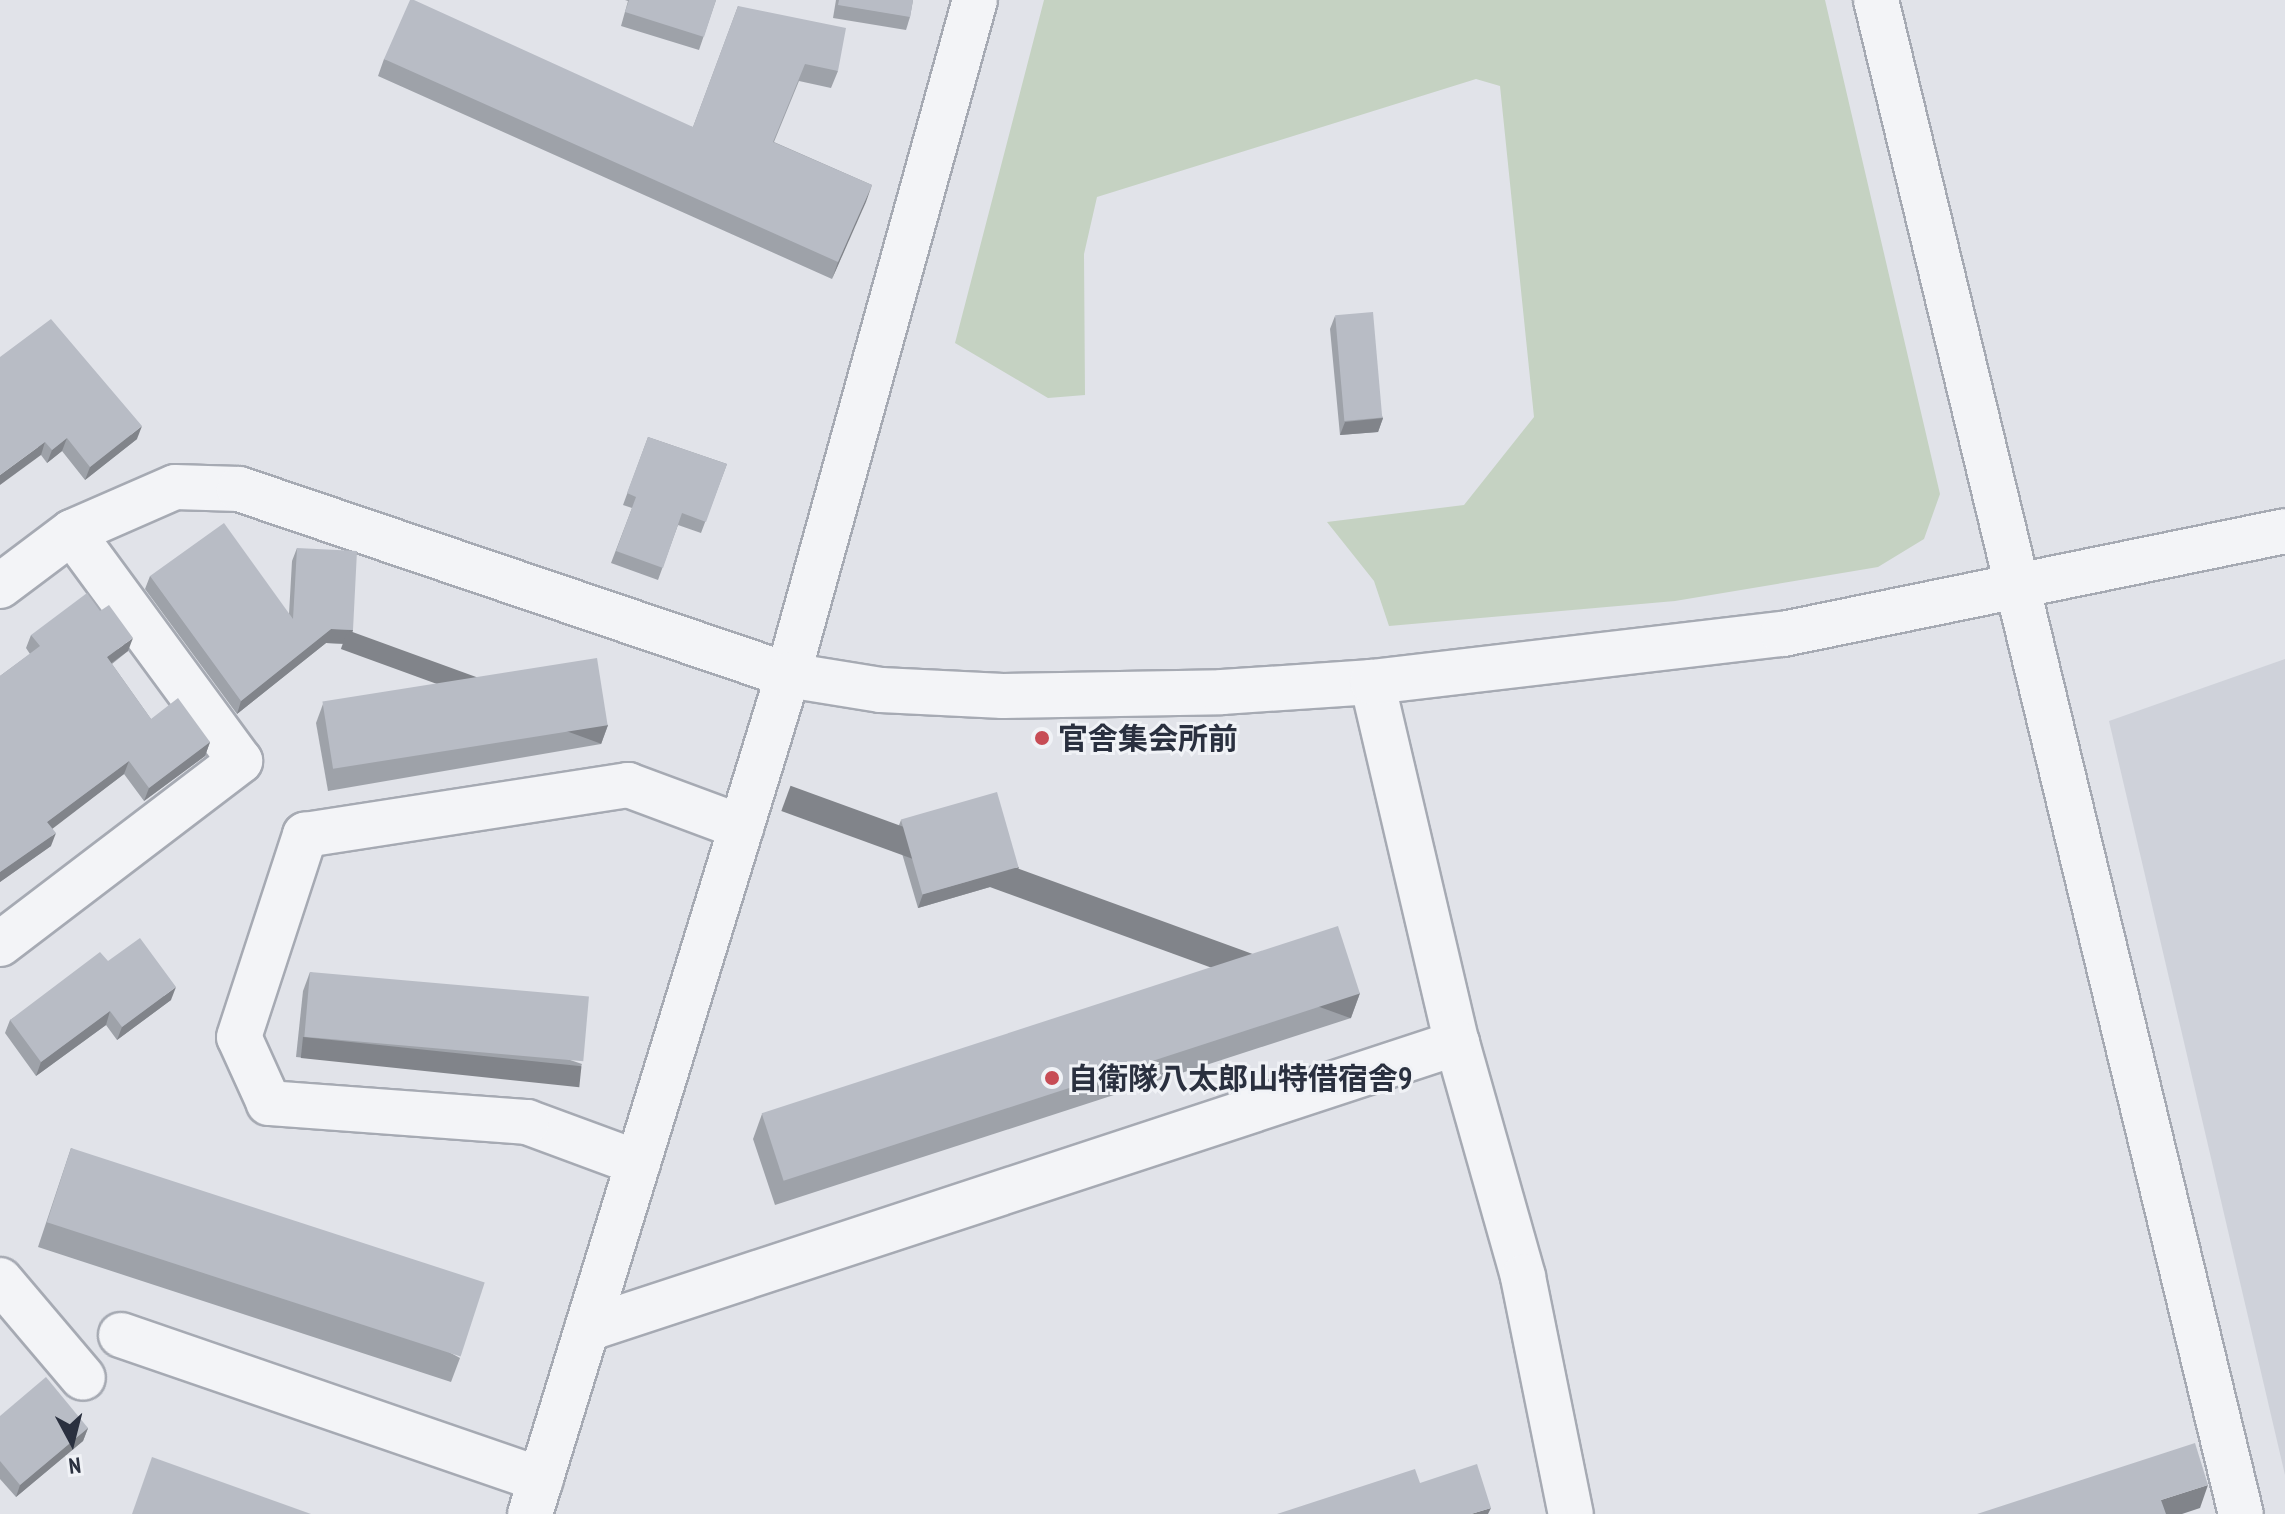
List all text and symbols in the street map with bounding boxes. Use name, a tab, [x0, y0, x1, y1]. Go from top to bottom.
place label: 官舎集会所前	[1058, 720, 1238, 756]
marker: 官舎集会所前	[1033, 729, 1051, 747]
place label: 自衛隊八太郎山特借宿舎9	[1068, 1060, 1412, 1096]
marker: 自衛隊八太郎山特借宿舎9	[1043, 1069, 1061, 1087]
north arrow	[32, 1402, 112, 1482]
text: N	[67, 1451, 83, 1480]

